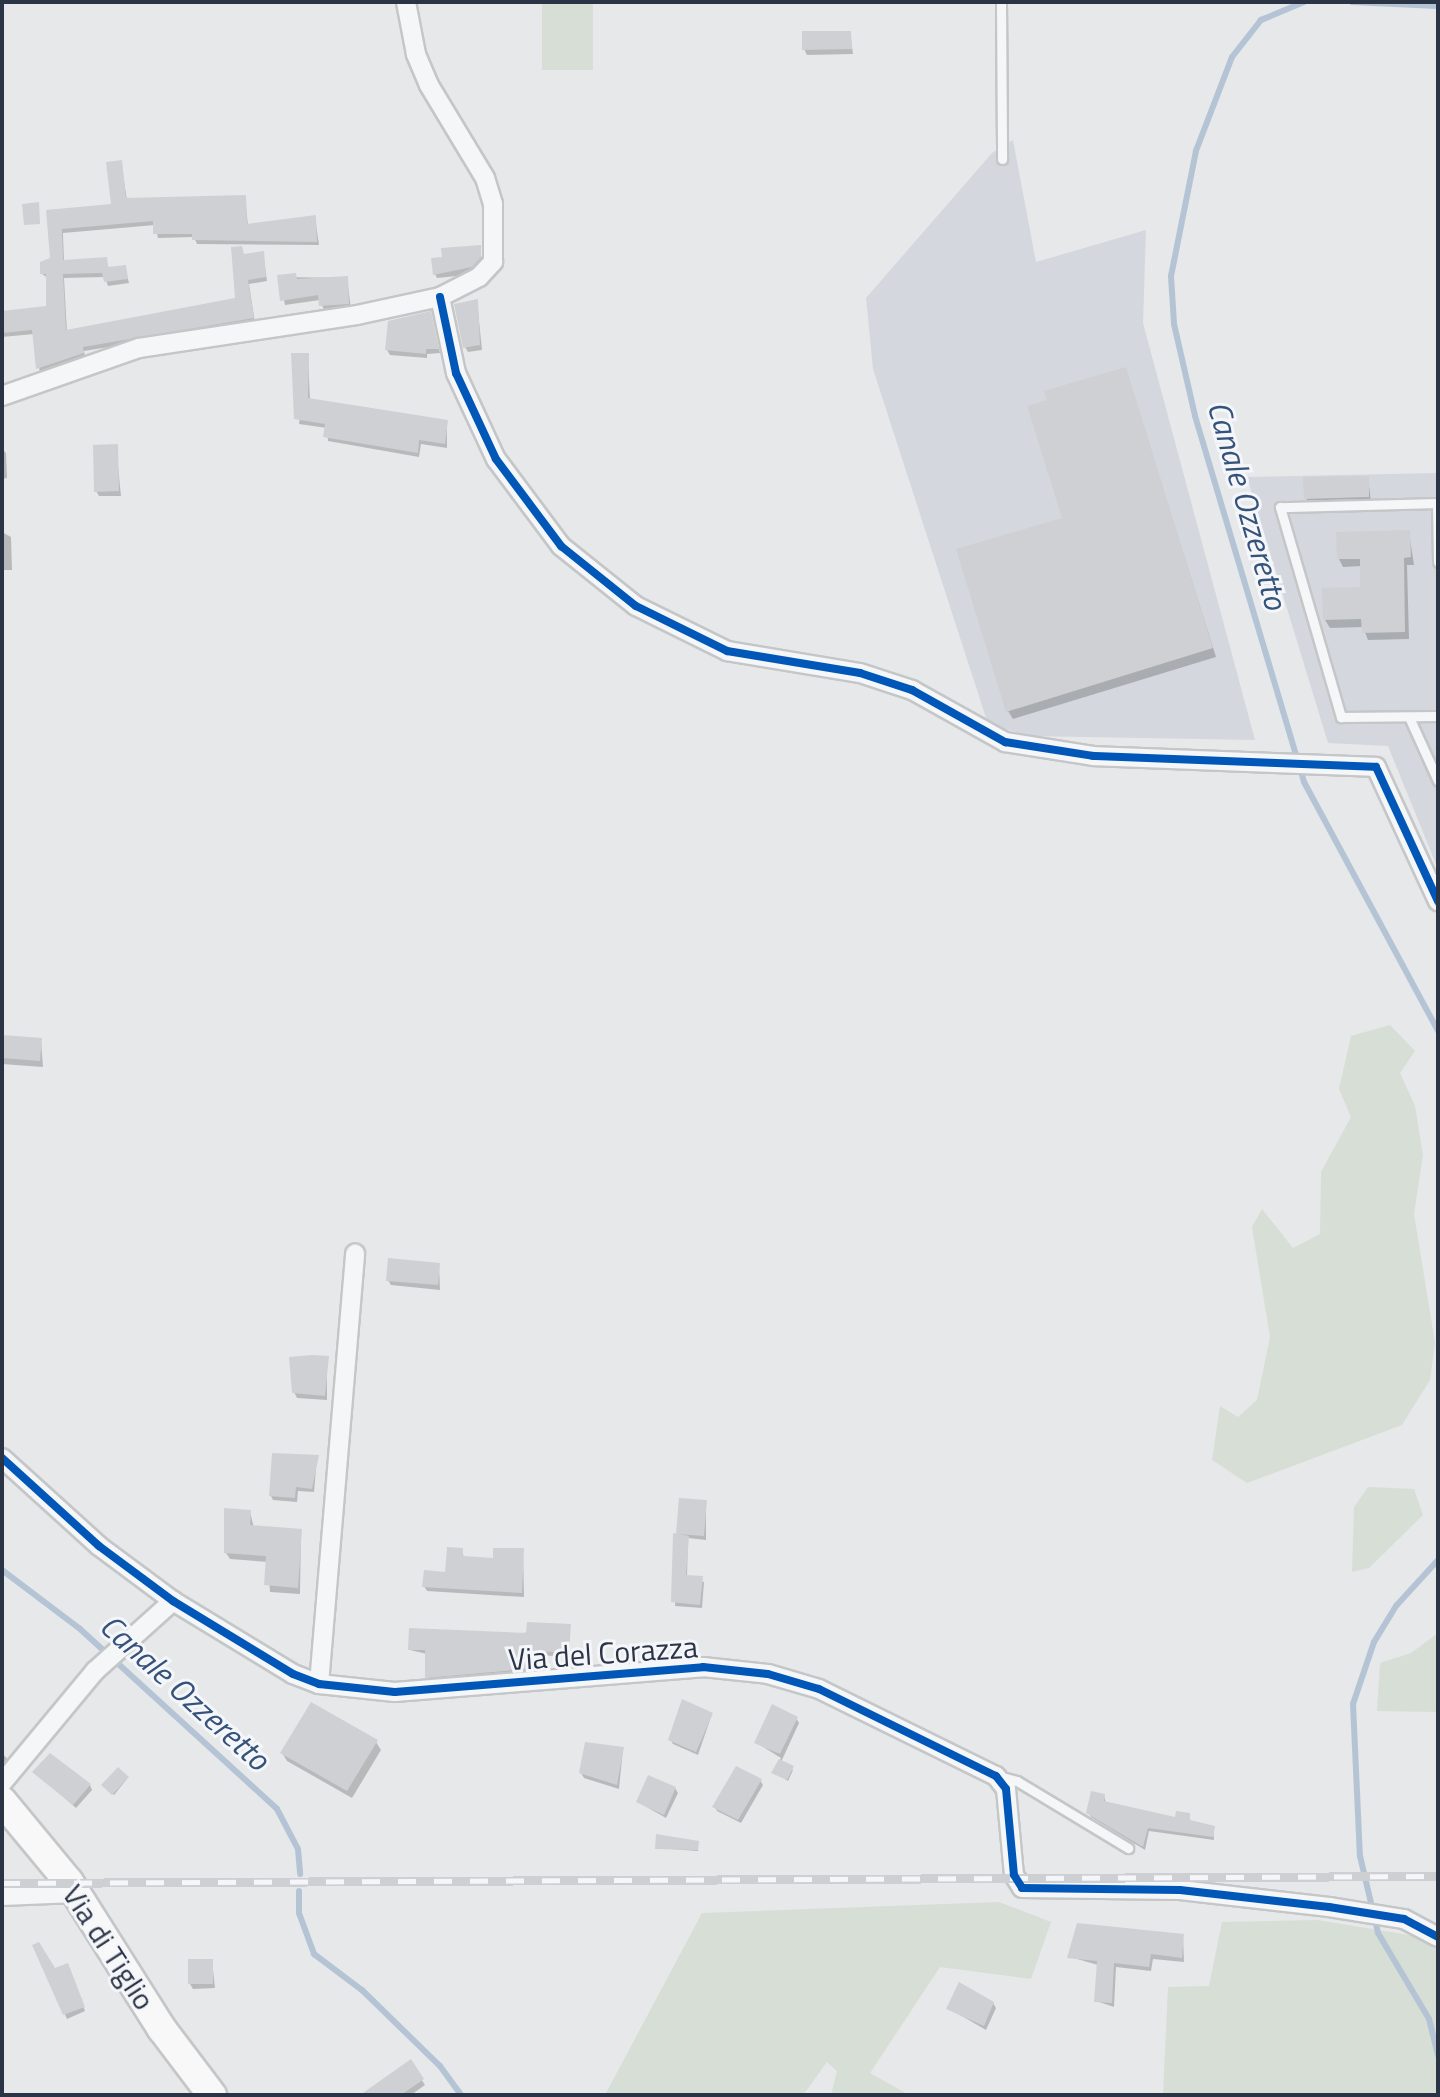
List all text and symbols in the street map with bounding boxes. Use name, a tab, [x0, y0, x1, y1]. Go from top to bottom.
water label: Canale Ozzeretto	[1200, 397, 1296, 613]
water label: Canale Ozzeretto	[92, 1606, 278, 1778]
street label: Via del Corazza	[507, 1628, 699, 1678]
street label: Via di Tiglio	[55, 1878, 163, 2016]

